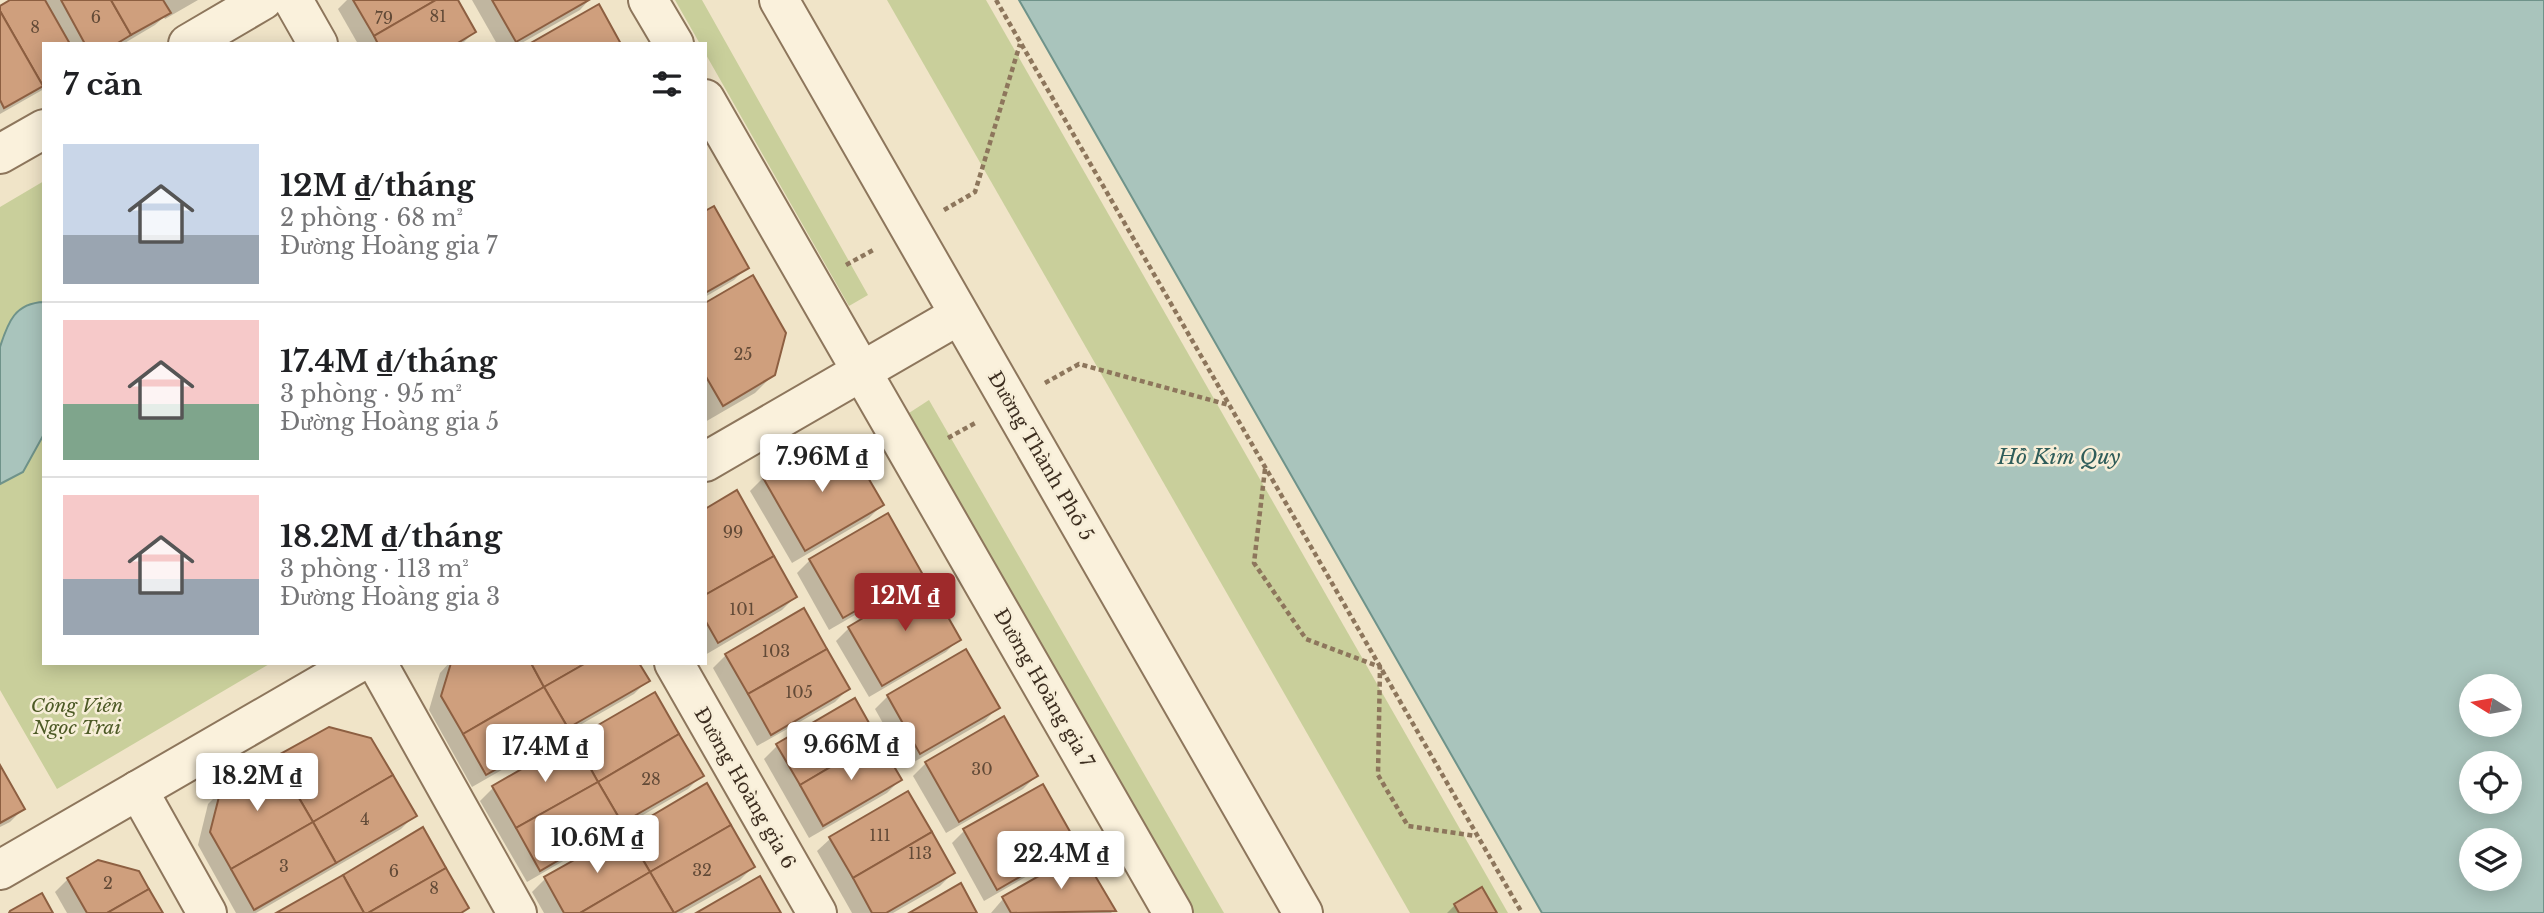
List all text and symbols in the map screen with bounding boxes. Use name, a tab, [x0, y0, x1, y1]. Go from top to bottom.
house number: 81	[430, 6, 446, 26]
house number: 6	[91, 7, 101, 27]
house number: 79	[375, 8, 393, 28]
house number: 8	[30, 17, 40, 37]
icon: filters	[648, 65, 686, 103]
text: 7 căn	[63, 66, 142, 103]
text: 12M ₫/tháng	[280, 167, 475, 204]
icon: home	[119, 172, 203, 256]
text: 2 phòng · 68 m²	[280, 204, 463, 232]
text: Đường Hoàng gia 7	[280, 232, 498, 260]
text: 17.4M ₫/tháng	[280, 343, 497, 380]
house number: 25	[734, 344, 752, 364]
icon: home	[119, 348, 203, 432]
street label: Đường Thành Phố 5	[983, 367, 1099, 545]
text: 3 phòng · 95 m²	[280, 380, 462, 408]
text: Đường Hoàng gia 5	[280, 408, 499, 436]
pin: 7.96M ₫	[757, 434, 887, 494]
text: 7.96M ₫	[776, 443, 868, 471]
water label: Hồ Kim Quy	[1997, 444, 2121, 470]
text: 18.2M ₫/tháng	[280, 518, 502, 555]
house number: 99	[723, 522, 743, 542]
icon: home	[119, 523, 203, 607]
text: 3 phòng · 113 m²	[280, 555, 469, 583]
pin: 12M ₫	[856, 574, 954, 633]
text: 12M ₫	[870, 582, 940, 610]
text: Đường Hoàng gia 3	[280, 583, 500, 611]
house number: 101	[729, 599, 755, 619]
street label: Đường Hoàng gia 7	[989, 604, 1099, 772]
house number: 103	[762, 641, 790, 661]
north arrow	[2459, 674, 2522, 737]
map controls	[2459, 674, 2522, 891]
house number: 105	[785, 682, 813, 702]
park label: Công Viên Ngọc Trai	[31, 694, 123, 739]
street label: Đường Hoàng gia 6	[689, 703, 801, 873]
pin: 9.66M ₫	[786, 722, 916, 782]
pin: 17.4M ₫	[480, 724, 610, 784]
text: 9.66M ₫	[803, 731, 899, 759]
text: 17.4M ₫	[502, 733, 588, 761]
button: locate	[2459, 751, 2522, 814]
pin: 18.2M ₫	[192, 754, 322, 813]
house number: 30	[971, 759, 993, 779]
text: 18.2M ₫	[212, 762, 302, 790]
house number: 28	[641, 769, 661, 789]
house number: 4	[360, 809, 370, 829]
pin: 10.6M ₫	[532, 816, 662, 875]
text: 10.6M ₫	[551, 824, 643, 852]
house number: 111	[869, 825, 891, 845]
button: layers	[2459, 828, 2522, 891]
pin: 22.4M ₫	[996, 832, 1126, 891]
text: 22.4M ₫	[1013, 840, 1109, 868]
house number: 113	[908, 843, 932, 863]
house number: 3	[279, 856, 289, 876]
house number: 32	[692, 860, 712, 880]
house number: 6	[389, 861, 399, 881]
house number: 2	[103, 873, 113, 893]
house number: 8	[429, 878, 439, 898]

